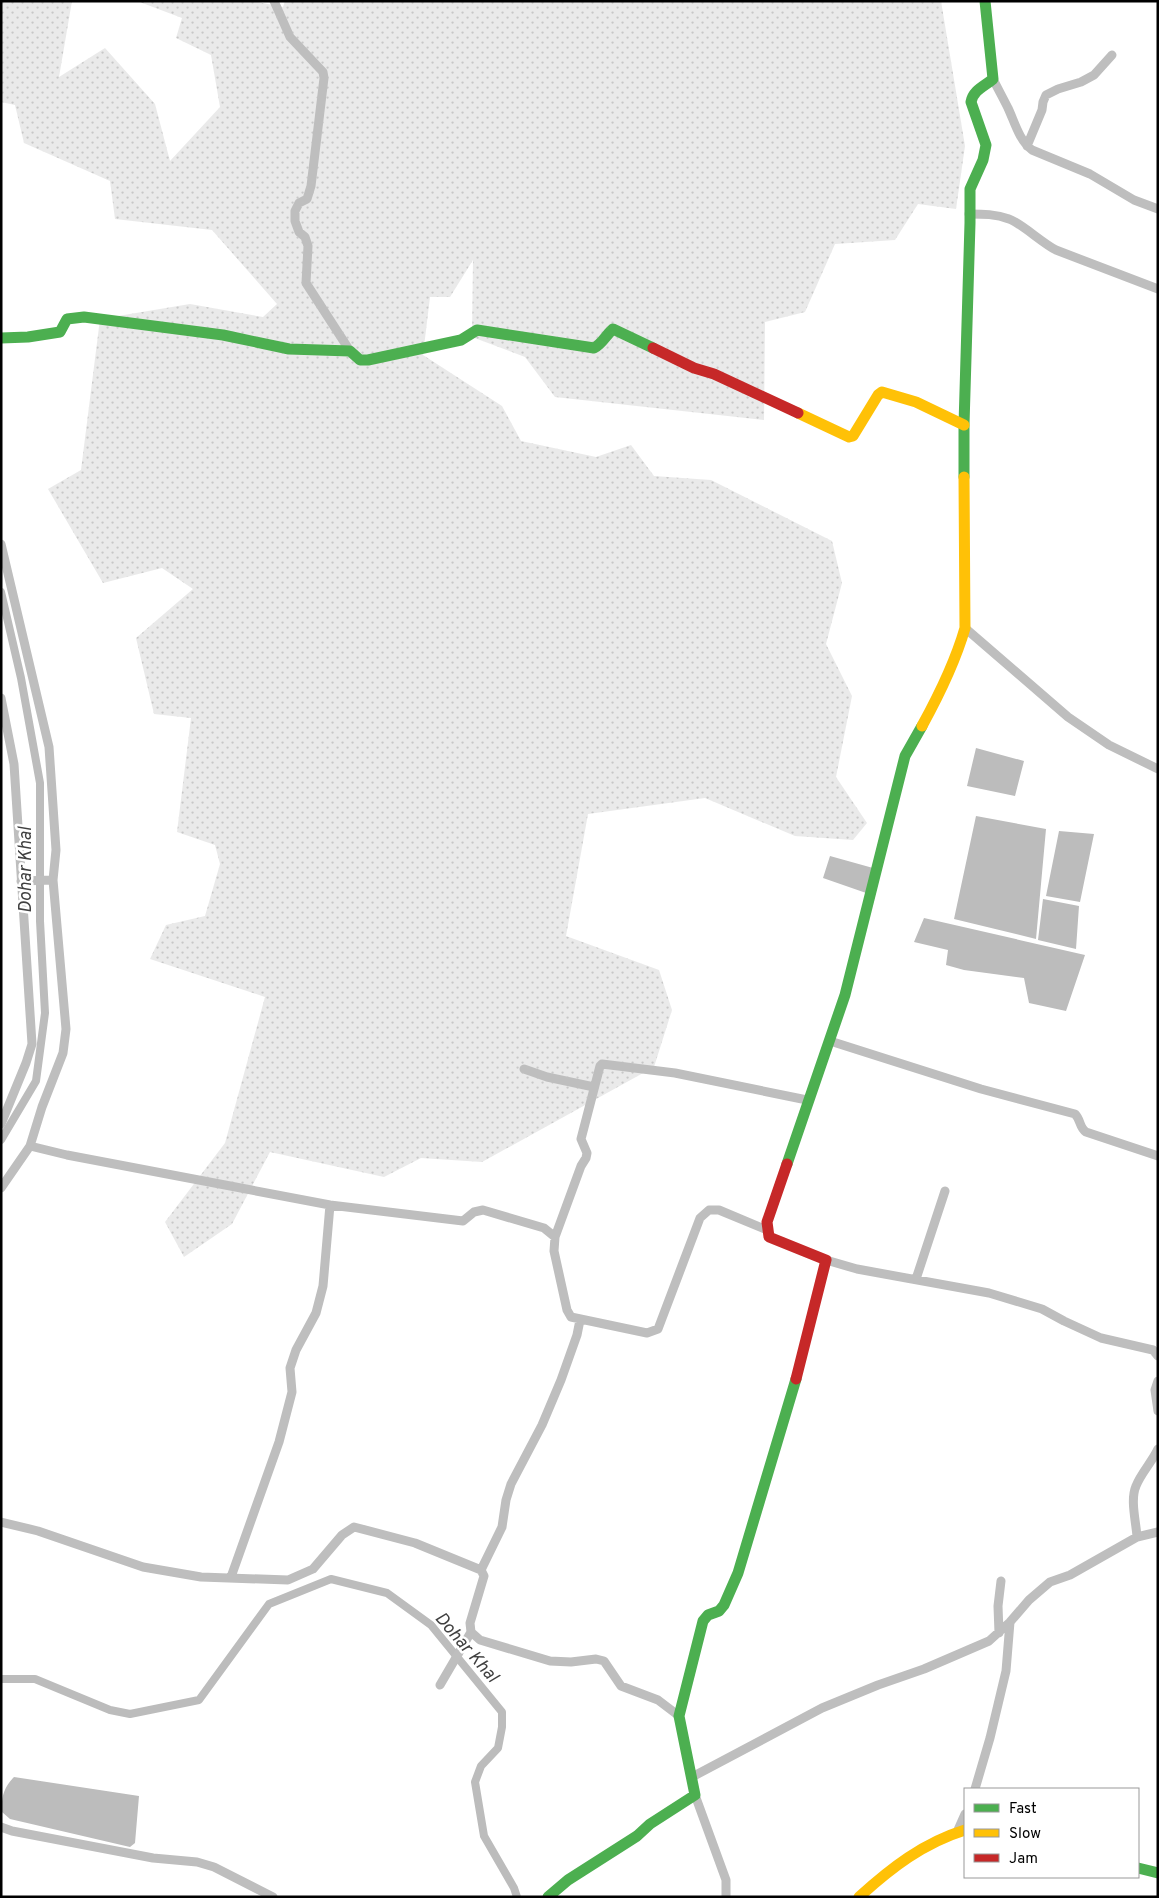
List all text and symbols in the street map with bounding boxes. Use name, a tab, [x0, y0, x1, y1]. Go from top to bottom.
water label: Dohar Khal	[15, 825, 38, 913]
water label: Dohar Khal	[429, 1608, 504, 1689]
legend	[964, 1788, 1139, 1878]
text: Fast	[1009, 1800, 1037, 1819]
text: Slow	[1009, 1825, 1041, 1844]
text: Jam	[1009, 1850, 1038, 1869]

